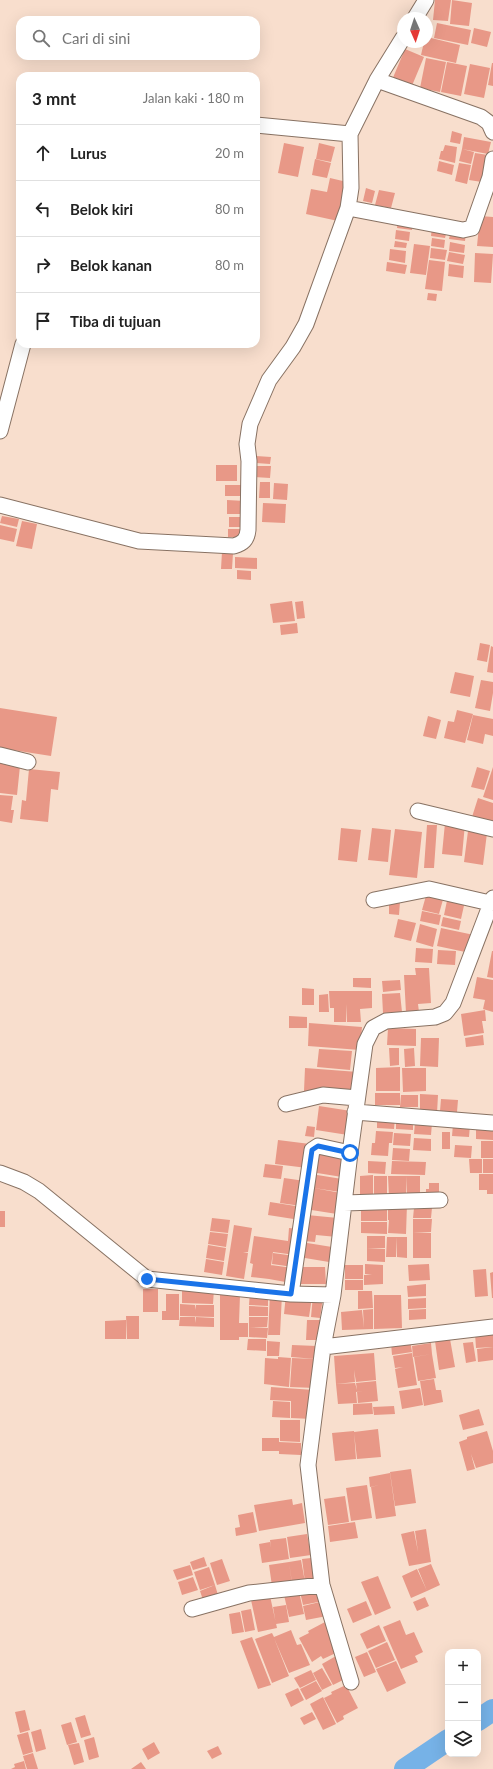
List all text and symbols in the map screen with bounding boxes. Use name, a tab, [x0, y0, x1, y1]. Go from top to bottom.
north arrow	[397, 12, 433, 48]
search box	[16, 16, 260, 60]
icon: search	[30, 27, 52, 49]
text: Cari di sini	[62, 29, 130, 47]
text: 3 mnt	[32, 88, 76, 109]
text: Jalan kaki · 180 m	[143, 90, 244, 106]
icon: ahead	[32, 142, 54, 164]
text: Lurus	[70, 144, 107, 162]
text: 20 m	[215, 145, 244, 161]
icon: left	[32, 198, 54, 220]
text: Belok kiri	[70, 200, 133, 218]
text: 80 m	[215, 201, 244, 217]
icon: right	[32, 254, 54, 276]
text: Belok kanan	[70, 256, 152, 274]
text: 80 m	[215, 257, 244, 273]
icon: arrive	[32, 310, 54, 332]
text: Tiba di tujuan	[70, 312, 161, 330]
route start	[341, 1144, 359, 1162]
route end	[138, 1270, 156, 1288]
map controls	[445, 1649, 481, 1757]
button: +	[445, 1649, 481, 1685]
button: −	[445, 1685, 481, 1721]
button: layers	[445, 1721, 481, 1757]

